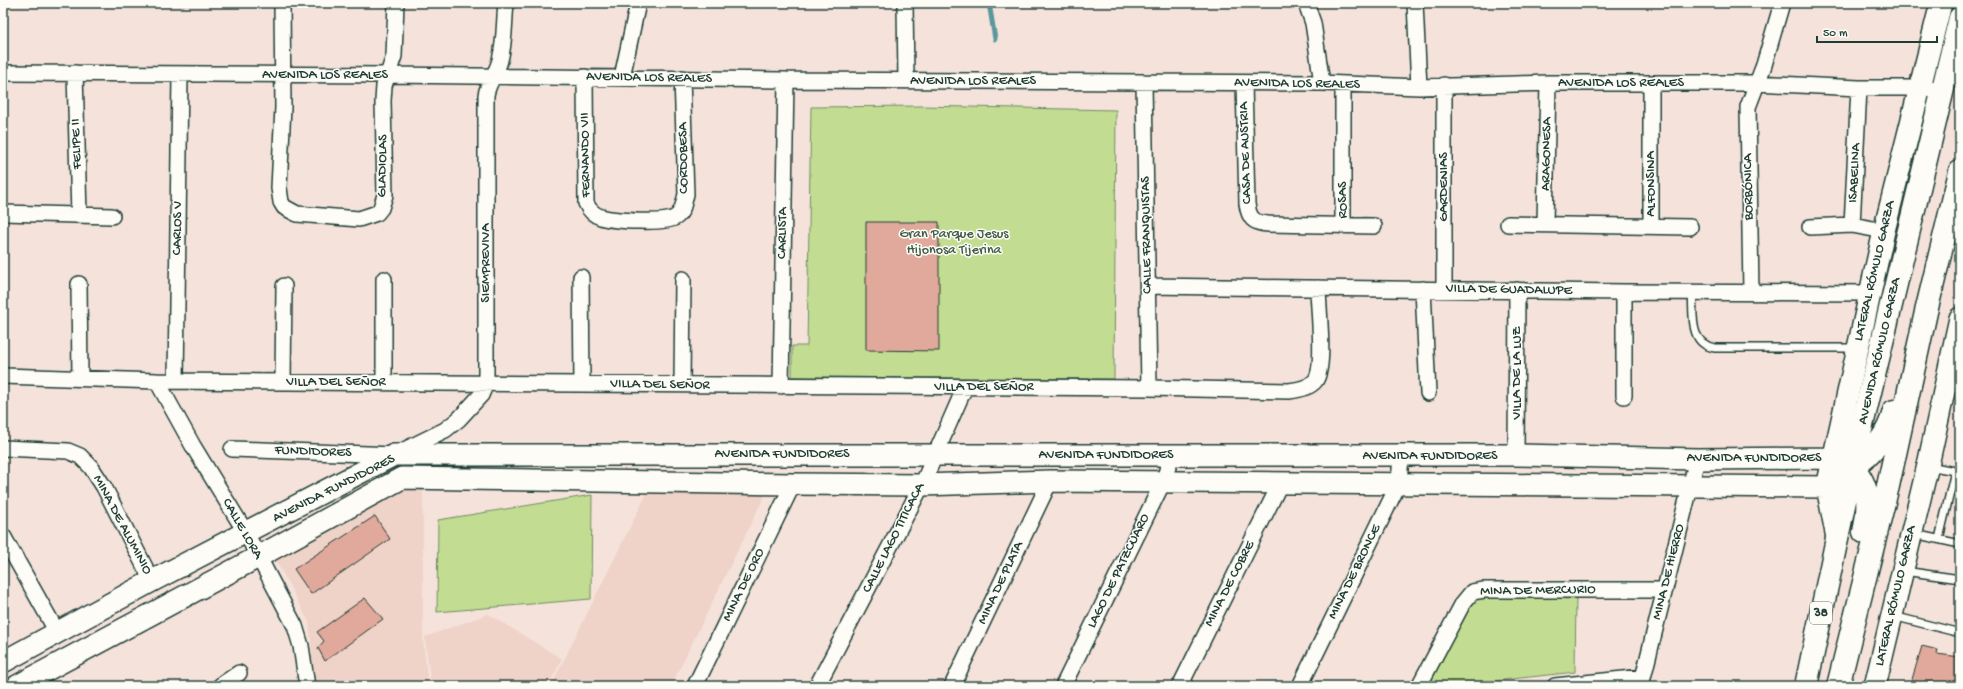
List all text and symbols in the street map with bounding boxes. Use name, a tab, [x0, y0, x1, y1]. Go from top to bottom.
scale bar	[1817, 18, 1937, 44]
text: 50 m	[1823, 27, 1848, 41]
street label: AVENIDA LOS REALES	[262, 67, 388, 84]
street label: AVENIDA LOS REALES	[586, 68, 713, 88]
street label: AVENIDA LOS REALES	[910, 73, 1036, 90]
street label: AVENIDA LOS REALES	[1234, 74, 1361, 94]
street label: AVENIDA LOS REALES	[1558, 75, 1684, 92]
street label: CASA DE AUSTRIA	[1236, 101, 1256, 204]
street label: FERNANDO VII	[577, 112, 595, 199]
street label: ARAGONESA	[1538, 116, 1556, 191]
street label: FELIPE II	[68, 118, 86, 171]
street label: CORDOBESA	[675, 121, 693, 194]
street label: GLADIOLAS	[374, 134, 392, 198]
street label: ISABELINA	[1845, 142, 1865, 203]
street label: ALFONSINA	[1643, 151, 1660, 217]
street label: GARDENIAS	[1436, 152, 1453, 222]
street label: BORBÓNICA	[1740, 153, 1758, 222]
street label: CALLE FRANQUISTAS	[1137, 176, 1157, 294]
street label: ROSAS	[1335, 181, 1352, 219]
street label: LATERAL RÓMULO GARZA	[1851, 198, 1900, 343]
street label: CARLOS V	[169, 200, 187, 255]
street label: CARLISTA	[774, 206, 792, 259]
street label: SIEMPREVIVA	[478, 223, 495, 303]
park label: Gran Parque Jesus Hijonosa Tijerina	[900, 226, 1009, 259]
street label: AVENIDA RÓMULO GARZA	[1855, 275, 1905, 426]
street label: VILLA DE GUADALUPE	[1445, 280, 1574, 300]
street label: VILLA DE LA LUZ	[1509, 326, 1526, 421]
street label: VILLA DEL SEÑOR	[285, 374, 386, 391]
street label: VILLA DEL SEÑOR	[609, 376, 710, 394]
street label: VILLA DEL SEÑOR	[933, 379, 1034, 396]
street label: FUNDIDORES	[273, 442, 352, 462]
street label: AVENIDA FUNDIDORES	[715, 446, 850, 463]
street label: AVENIDA FUNDIDORES	[1039, 447, 1174, 464]
street label: AVENIDA FUNDIDORES	[1363, 448, 1498, 465]
street label: AVENIDA FUNDIDORES	[1687, 450, 1822, 467]
street label: AVENIDA FUNDIDORES	[270, 451, 398, 527]
street label: MINA DE ALUMINIO	[89, 472, 156, 578]
street label: CALLE LAGO TITICACA	[859, 479, 929, 596]
street label: CALLE LORA	[218, 496, 267, 563]
street label: LAGO DE PATZCUARO	[1084, 510, 1154, 631]
street label: MINA DE BRONCE	[1325, 521, 1386, 622]
street label: MINA DE HIERRO	[1649, 522, 1689, 622]
street label: LATERAL RÓMULO GARZA	[1872, 523, 1921, 668]
street label: MINA DE COBRE	[1201, 537, 1260, 630]
street label: MINA DE PLATA	[974, 538, 1028, 627]
street label: MINA DE ORO	[719, 545, 769, 624]
street label: MINA DE MERCURIO	[1480, 581, 1596, 601]
road number: 38	[1810, 602, 1832, 624]

